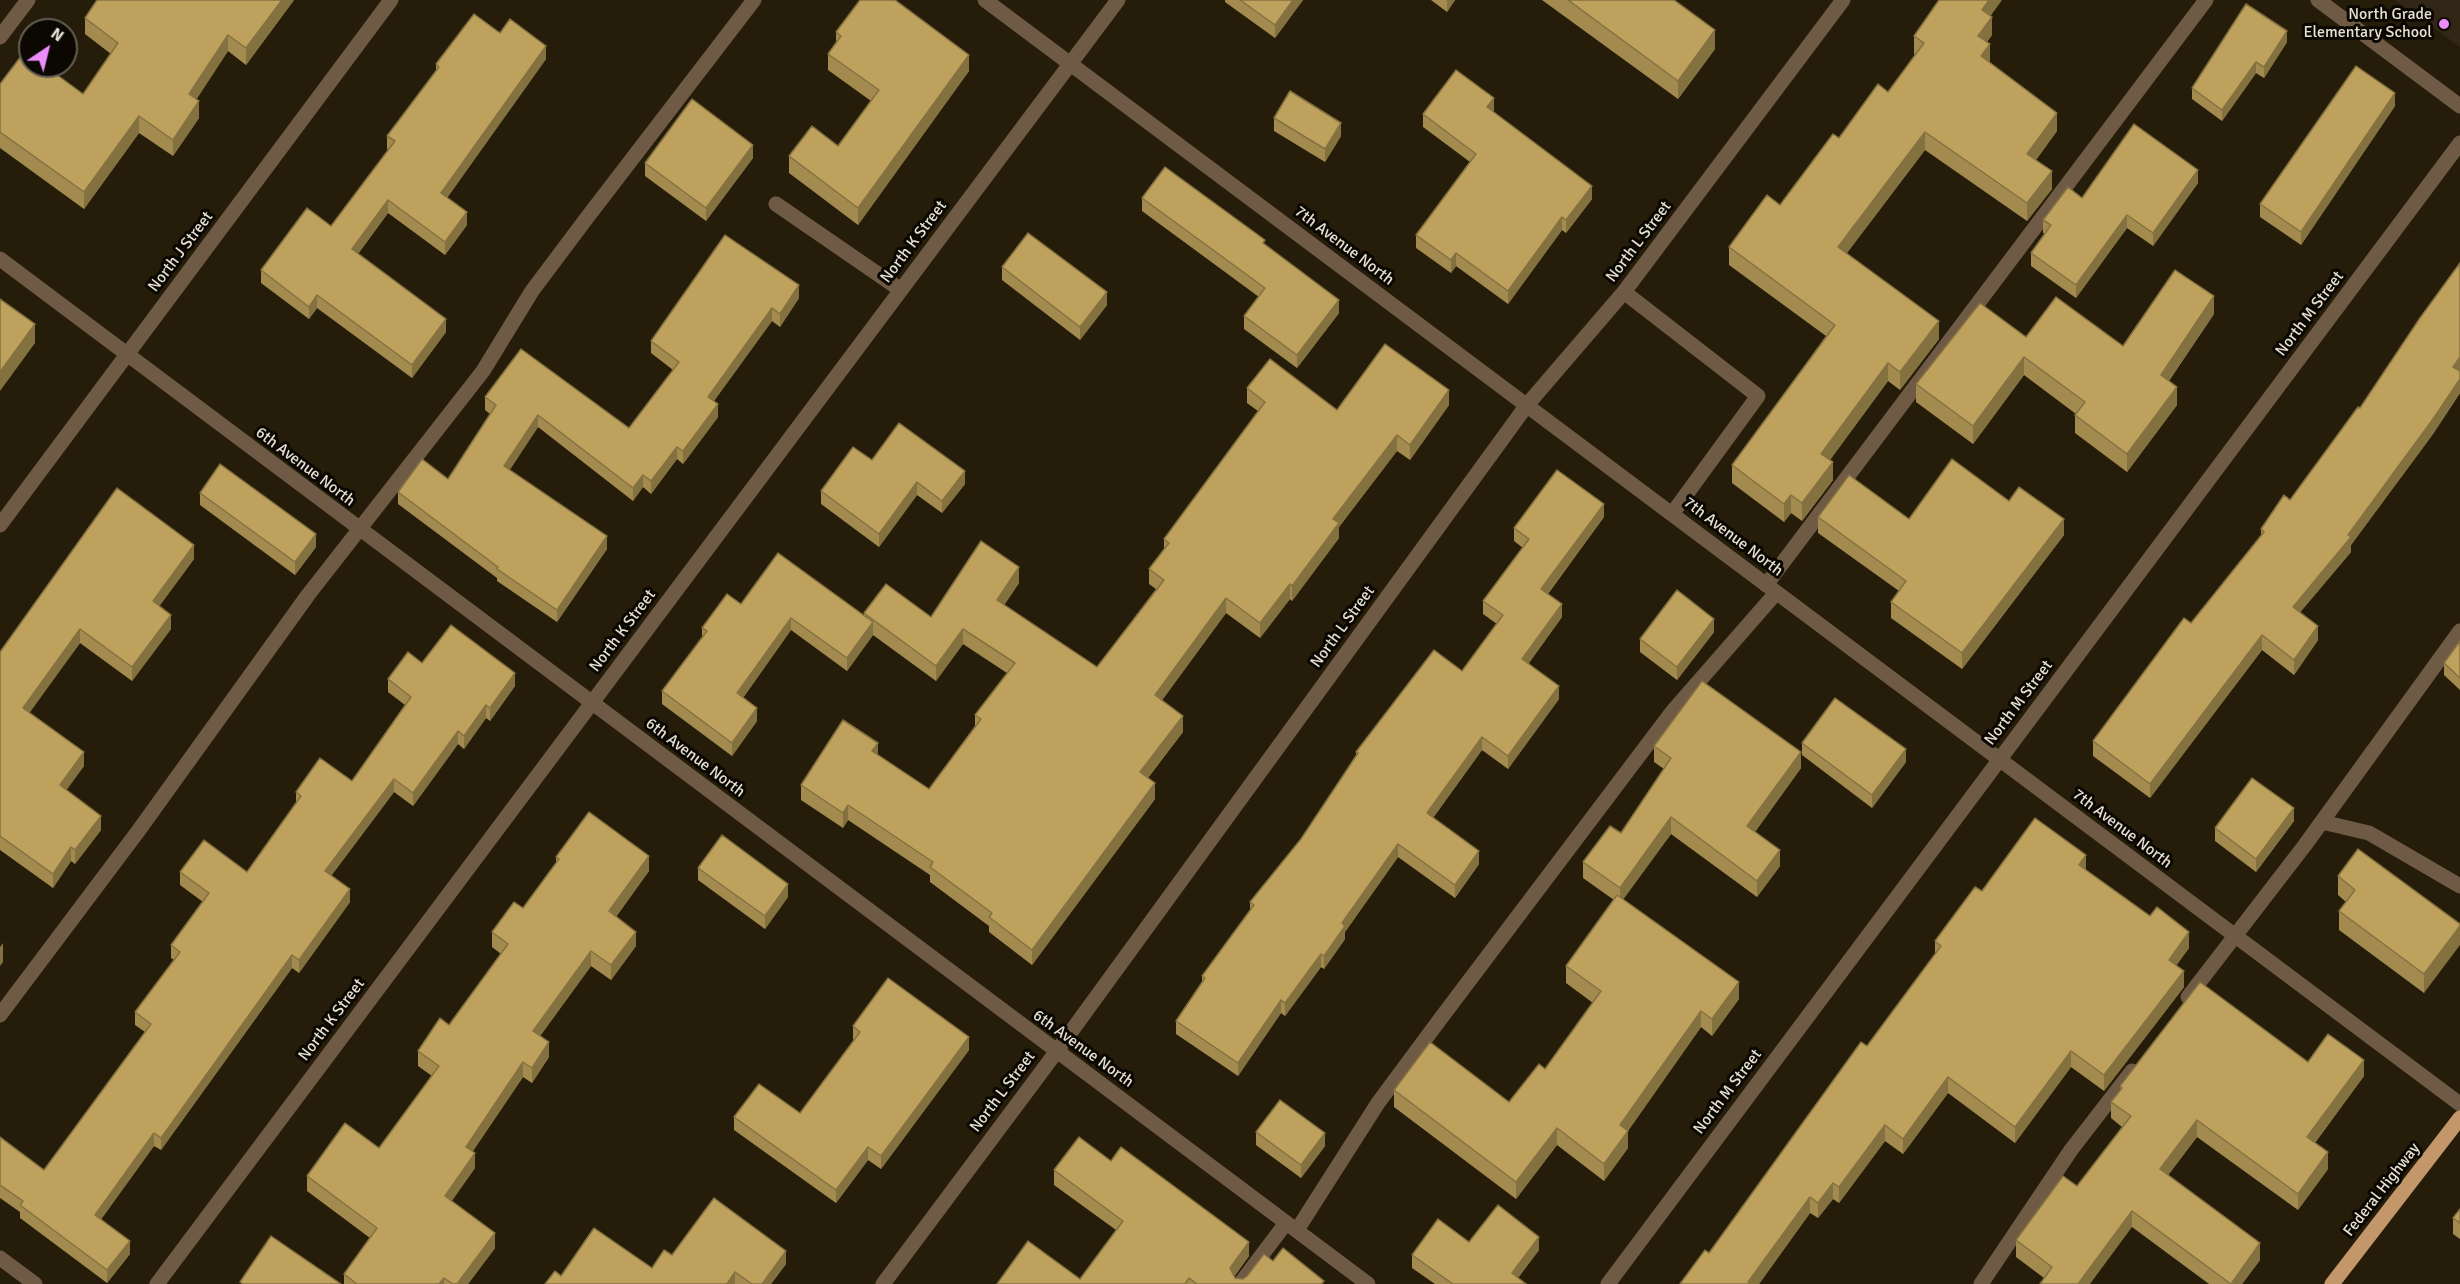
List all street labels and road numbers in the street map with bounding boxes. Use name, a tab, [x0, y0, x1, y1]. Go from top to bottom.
street label: North K Street	[877, 197, 951, 287]
street label: North L Street	[1602, 198, 1676, 286]
street label: 7th Avenue North	[1290, 202, 1398, 290]
street label: North J Street	[145, 208, 217, 296]
street label: North M Street	[2272, 268, 2348, 360]
street label: 6th Avenue North	[251, 423, 359, 511]
street label: 7th Avenue North	[1679, 493, 1787, 581]
street label: North L Street	[1307, 582, 1379, 672]
street label: North K Street	[586, 586, 660, 676]
street label: North M Street	[1981, 657, 2057, 749]
street label: 6th Avenue North	[641, 714, 749, 802]
street label: 7th Avenue North	[2068, 785, 2176, 873]
street label: North K Street	[295, 975, 369, 1065]
street label: 6th Avenue North	[1029, 1006, 1137, 1092]
street label: North M Street	[1690, 1046, 1766, 1138]
street label: North L Street	[966, 1048, 1040, 1136]
street label: Federal Highway	[2340, 1139, 2424, 1241]

